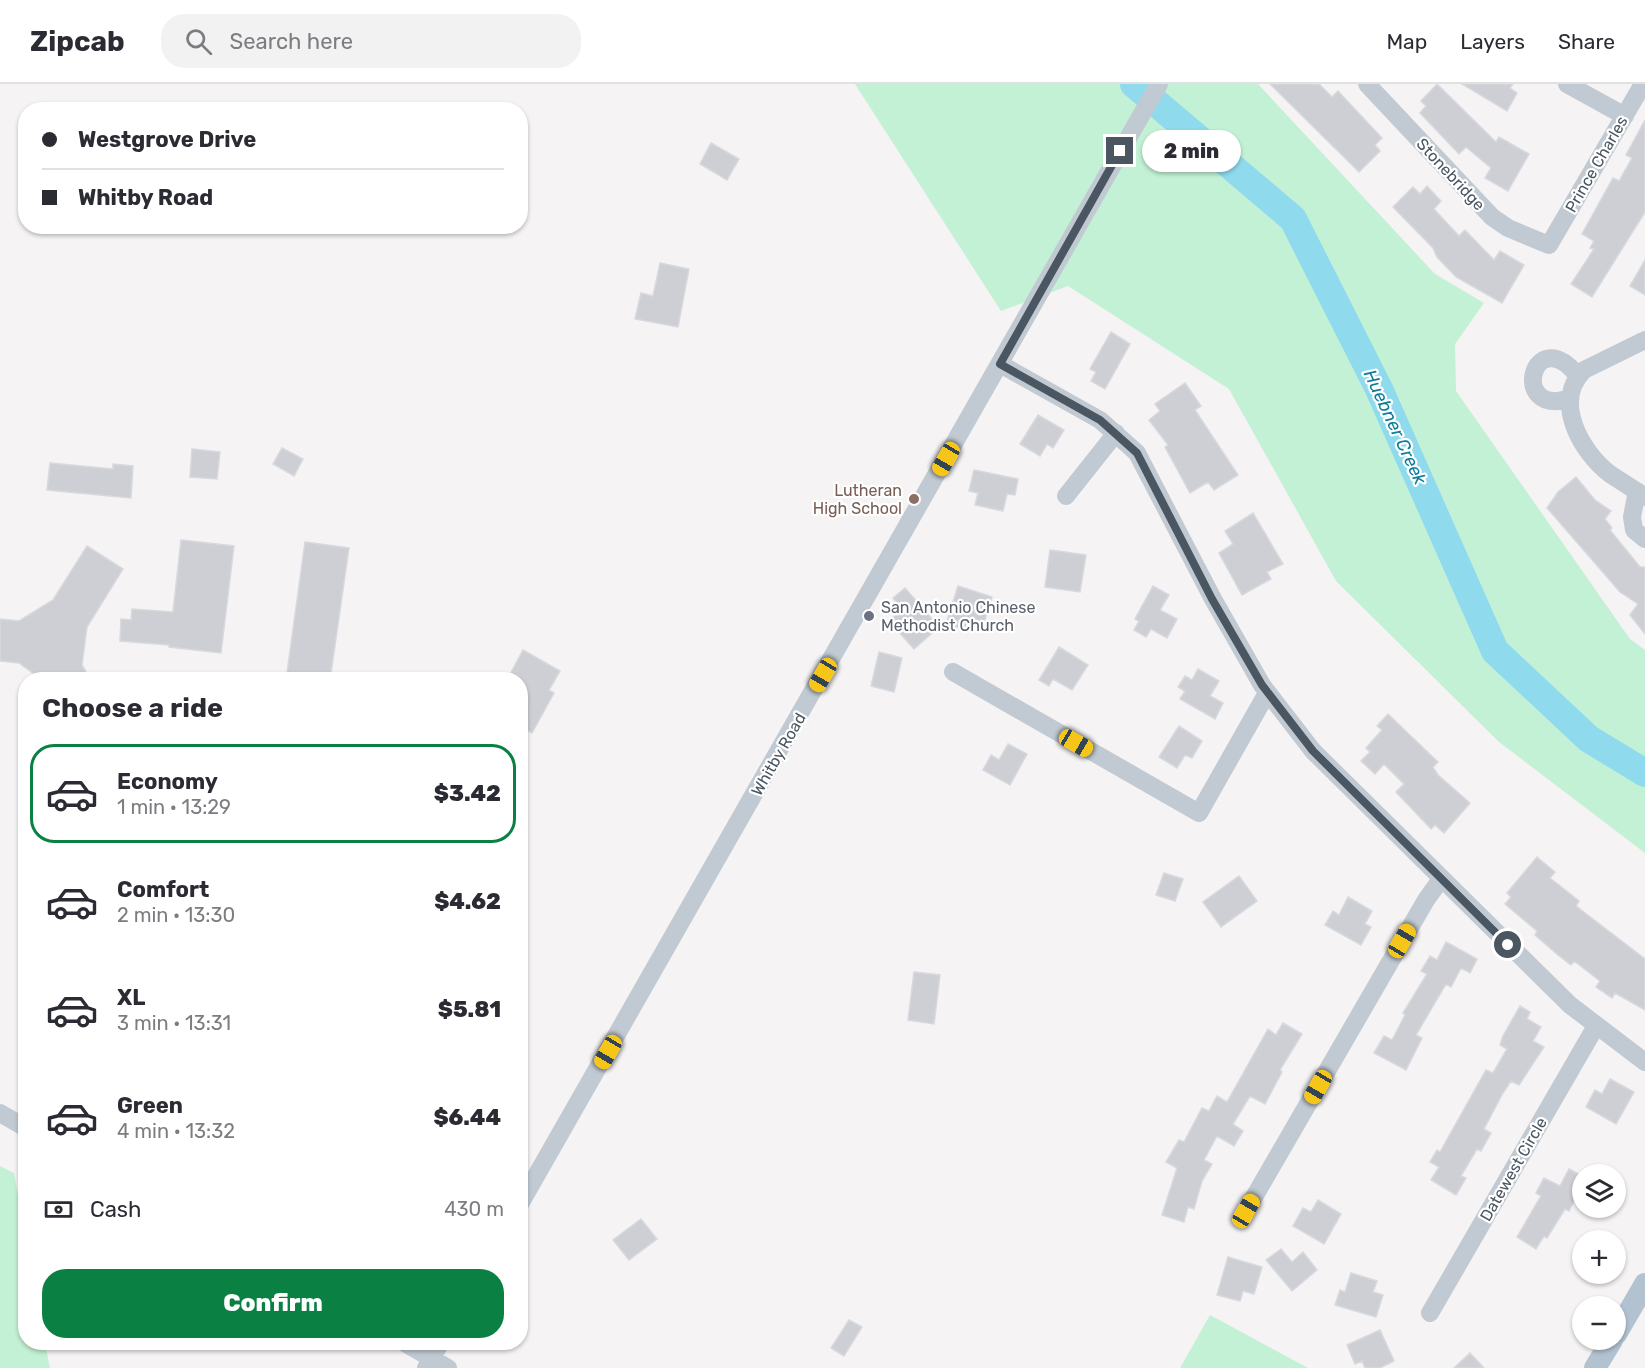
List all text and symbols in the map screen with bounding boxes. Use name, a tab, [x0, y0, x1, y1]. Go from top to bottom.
search box	[161, 14, 581, 68]
text: Zipcab	[30, 25, 125, 58]
icon: search	[182, 25, 215, 58]
text: Search here	[230, 28, 353, 55]
text: Map	[1386, 29, 1427, 54]
text: Layers	[1460, 29, 1525, 54]
text: Share	[1558, 29, 1615, 54]
street label: Prince Charles	[1561, 113, 1632, 216]
text: Westgrove Drive	[78, 126, 256, 153]
callout: 2 min	[1141, 130, 1240, 172]
street label: Stonebridge	[1412, 134, 1489, 214]
route end	[1106, 137, 1133, 164]
text: 2 min	[1164, 139, 1219, 163]
text: Whitby Road	[78, 184, 213, 211]
water label: Huebner Creek	[1359, 366, 1432, 489]
car	[929, 439, 963, 479]
place label: Lutheran High School	[813, 481, 902, 518]
marker: Lutheran High School	[907, 492, 921, 506]
place label: San Antonio Chinese Methodist Church	[881, 598, 1035, 635]
marker: San Antonio Chinese Methodist Church	[862, 609, 876, 623]
car	[806, 655, 840, 695]
text: Choose a ride	[42, 692, 223, 724]
street label: Whitby Road	[747, 710, 810, 799]
car	[1056, 726, 1096, 760]
icon: car	[45, 767, 99, 821]
text: Economy	[117, 768, 218, 795]
text: $3.42	[434, 780, 501, 807]
text: 1 min · 13:29	[117, 795, 231, 819]
icon: car	[45, 875, 99, 929]
text: Comfort	[117, 876, 209, 903]
text: $4.62	[434, 888, 501, 915]
text: 2 min · 13:30	[117, 903, 235, 927]
car	[1385, 921, 1419, 961]
route start	[1494, 931, 1521, 958]
icon: car	[45, 983, 99, 1037]
text: XL	[117, 984, 145, 1011]
text: $5.81	[438, 996, 501, 1023]
text: 3 min · 13:31	[117, 1011, 231, 1035]
car	[591, 1032, 625, 1072]
car	[1301, 1067, 1335, 1107]
icon: car	[45, 1091, 99, 1145]
text: Green	[117, 1092, 183, 1119]
text: $6.44	[433, 1104, 501, 1131]
street label: Datewest Circle	[1476, 1114, 1551, 1225]
text: 4 min · 13:32	[117, 1119, 235, 1143]
map controls	[1572, 1164, 1626, 1350]
button: layers	[1572, 1164, 1626, 1218]
car	[1229, 1191, 1263, 1231]
icon: cash	[42, 1193, 75, 1226]
text: Cash	[90, 1196, 141, 1223]
text: 430 m	[444, 1197, 504, 1221]
button: +	[1572, 1230, 1626, 1284]
button: Confirm	[42, 1269, 504, 1338]
button: −	[1572, 1296, 1626, 1350]

